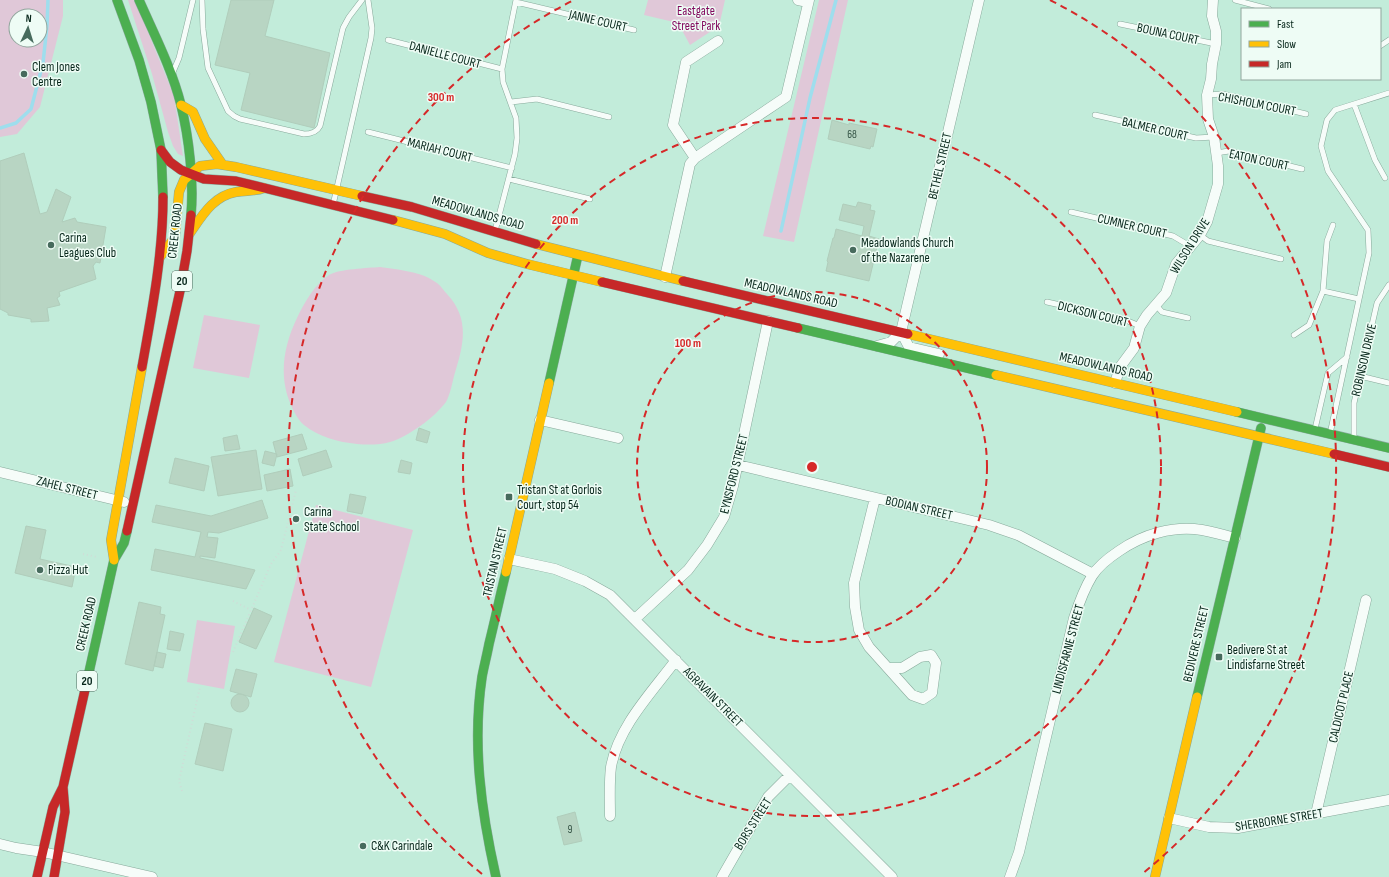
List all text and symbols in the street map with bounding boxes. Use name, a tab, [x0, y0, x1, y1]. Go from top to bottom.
park label: Eastgate Street Park	[672, 3, 720, 34]
street label: JANNE COURT	[566, 6, 629, 35]
north arrow	[8, 8, 48, 48]
legend	[1241, 8, 1381, 80]
text: N	[25, 12, 32, 25]
text: Fast	[1277, 17, 1294, 32]
street label: BOUNA COURT	[1135, 20, 1201, 48]
text: Slow	[1277, 37, 1296, 52]
street label: DANIELLE COURT	[407, 38, 483, 72]
text: Jam	[1276, 57, 1292, 72]
place label: Clem Jones Centre	[32, 59, 80, 90]
marker: Clem Jones Centre	[19, 69, 29, 79]
street label: CHISHOLM COURT	[1217, 89, 1297, 119]
text: 300 m	[428, 90, 454, 105]
street label: BALMER COURT	[1120, 114, 1190, 144]
house number: 68	[847, 128, 857, 141]
street label: BETHEL STREET	[925, 131, 955, 201]
street label: MARIAH COURT	[406, 134, 474, 166]
street label: EATON COURT	[1228, 146, 1290, 174]
street label: MEADOWLANDS ROAD	[430, 192, 526, 234]
street label: CREEK ROAD	[164, 203, 186, 259]
street label: CUMNER COURT	[1096, 210, 1168, 242]
text: 200 m	[552, 213, 578, 228]
street label: WILSON DRIVE	[1167, 215, 1213, 277]
place label: Carina Leagues Club	[59, 230, 116, 261]
place label: Meadowlands Church of the Nazarene	[861, 235, 954, 266]
marker: Carina Leagues Club	[46, 240, 56, 250]
marker: Meadowlands Church of the Nazarene	[848, 245, 858, 255]
road number: 20	[172, 271, 192, 291]
street label: MEADOWLANDS ROAD	[743, 275, 839, 311]
street label: DICKSON COURT	[1056, 298, 1130, 330]
street label: ROBINSON DRIVE	[1348, 322, 1380, 398]
text: 100 m	[675, 336, 701, 351]
street label: MEADOWLANDS ROAD	[1058, 349, 1154, 385]
street label: EYNSFORD STREET	[716, 433, 752, 515]
centre of rings	[805, 460, 819, 474]
street label: ZAHEL STREET	[35, 473, 99, 503]
place label: Tristan St at Gorlois Court, stop 54	[517, 482, 602, 513]
marker: Tristan St at Gorlois Court, stop 54	[504, 492, 514, 502]
street label: BODIAN STREET	[884, 493, 954, 523]
place label: Carina State School	[304, 504, 359, 535]
marker: Carina State School	[291, 514, 301, 524]
street label: TRISTAN STREET	[479, 526, 511, 598]
place label: Pizza Hut	[48, 562, 88, 578]
marker: Pizza Hut	[35, 565, 45, 575]
street label: CREEK ROAD	[72, 595, 100, 653]
street label: LINDISFARNE STREET	[1048, 603, 1088, 695]
street label: BEDIVERE STREET	[1179, 604, 1213, 684]
place label: Bedivere St at Lindisfarne Street	[1227, 642, 1305, 673]
marker: Bedivere St at Lindisfarne Street	[1214, 652, 1224, 662]
street label: AGRAVAIN STREET	[679, 663, 746, 730]
street label: CALDICOT PLACE	[1325, 670, 1357, 744]
road number: 20	[77, 671, 97, 691]
street label: BORS STREET	[731, 795, 775, 853]
street label: SHERBORNE STREET	[1234, 805, 1324, 835]
house number: 9	[568, 823, 573, 836]
place label: C&K Carindale	[371, 838, 433, 854]
marker: C&K Carindale	[358, 841, 368, 851]

